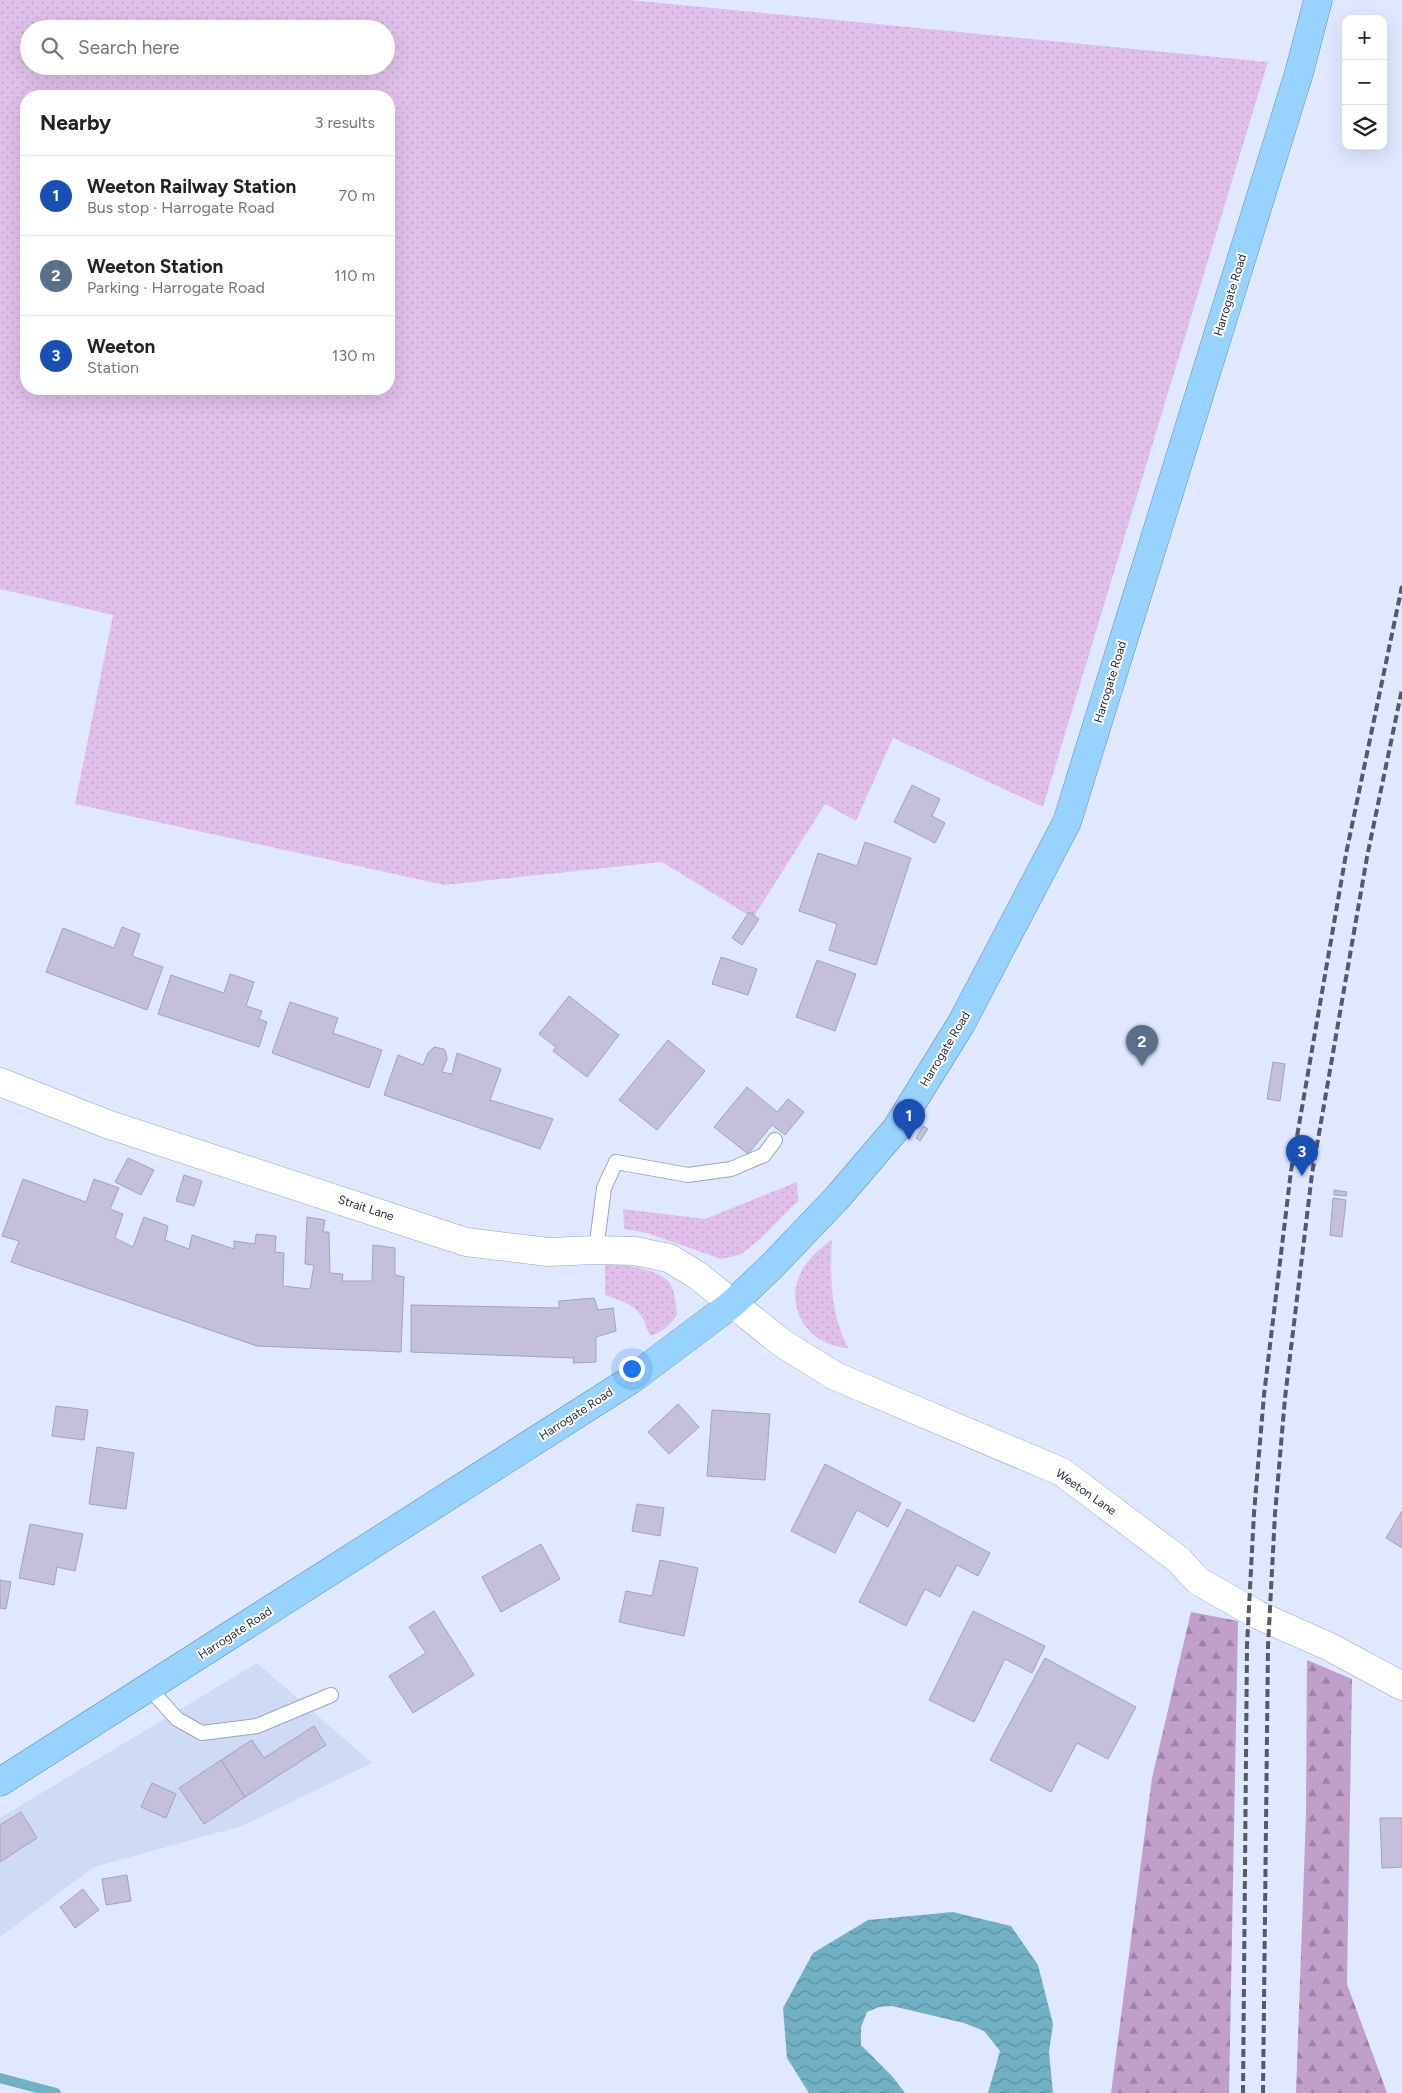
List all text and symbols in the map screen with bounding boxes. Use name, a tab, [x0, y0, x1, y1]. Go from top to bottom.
map controls	[1342, 15, 1387, 150]
button: +	[1342, 15, 1387, 60]
search box	[20, 20, 395, 75]
icon: search	[38, 34, 66, 62]
text: Search here	[78, 36, 180, 59]
button: −	[1342, 60, 1387, 105]
button: layers	[1342, 105, 1387, 150]
text: Nearby	[40, 110, 111, 135]
text: 3 results	[315, 113, 375, 132]
text: Weeton Railway Station	[87, 175, 296, 198]
text: 1	[53, 186, 59, 205]
text: 70 m	[339, 186, 375, 205]
text: Bus stop · Harrogate Road	[87, 198, 275, 217]
street label: Harrogate Road	[1211, 252, 1249, 338]
text: Weeton Station	[87, 255, 223, 278]
text: 2	[51, 266, 61, 285]
text: 110 m	[334, 266, 375, 285]
text: Parking · Harrogate Road	[87, 278, 265, 297]
text: Weeton	[87, 335, 155, 358]
text: 3	[52, 346, 60, 365]
text: 130 m	[332, 346, 375, 365]
text: Station	[87, 358, 139, 377]
street label: Harrogate Road	[1091, 639, 1129, 725]
street label: Harrogate Road	[917, 1009, 973, 1089]
pin: 2	[1126, 1025, 1158, 1066]
pin: 1	[893, 1099, 925, 1140]
pin: 3	[1286, 1135, 1318, 1176]
street label: Strait Lane	[336, 1192, 396, 1224]
your location	[619, 1356, 645, 1382]
street label: Harrogate Road	[537, 1385, 615, 1443]
street label: Weeton Lane	[1053, 1466, 1119, 1518]
street label: Harrogate Road	[196, 1604, 274, 1662]

